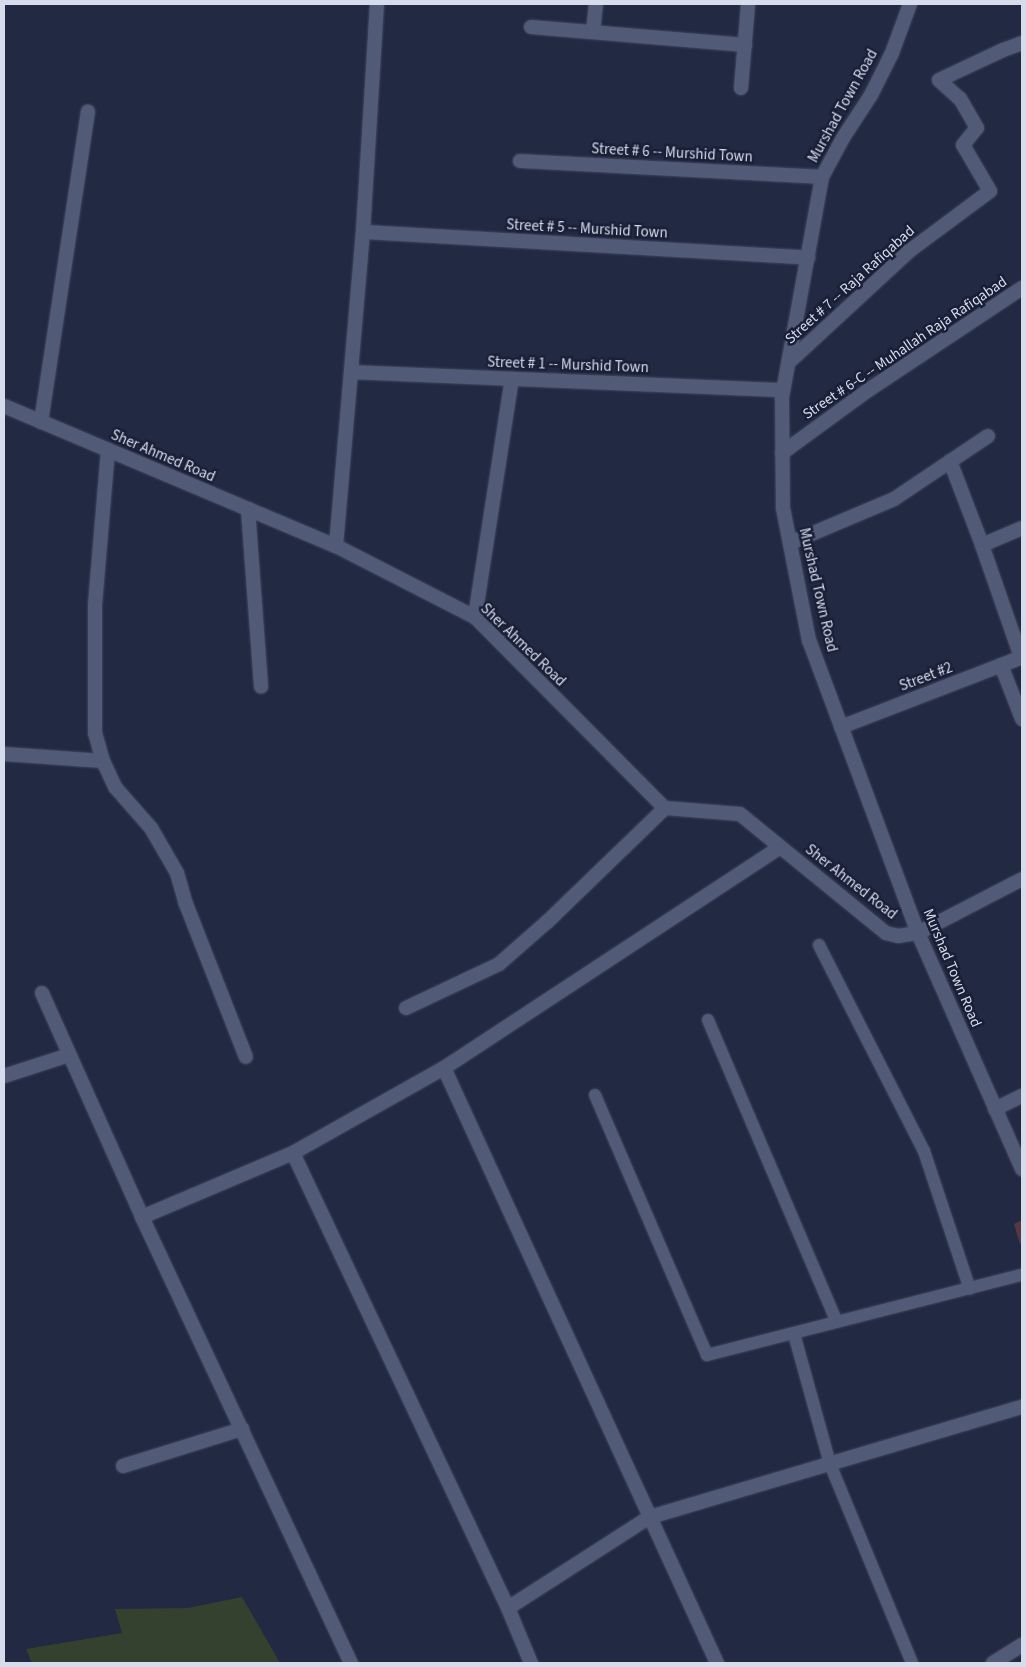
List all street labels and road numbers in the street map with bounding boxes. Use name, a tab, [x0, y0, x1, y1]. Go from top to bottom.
street label: Murshad Town Road	[804, 46, 882, 166]
street label: Street # 6 -- Murshid Town	[591, 140, 753, 166]
street label: Street # 5 -- Murshid Town	[506, 216, 668, 242]
street label: Street # 7 -- Raja Rafiqabad	[782, 222, 918, 348]
street label: Street # 6-C -- Muhallah Raja Rafiqabad	[799, 273, 1011, 423]
street label: Street # 1 -- Murshid Town	[487, 353, 649, 377]
street label: Sher Ahmed Road	[108, 426, 218, 486]
street label: Murshad Town Road	[795, 526, 841, 654]
street label: Sher Ahmed Road	[477, 600, 569, 690]
street label: Street #2	[897, 659, 955, 695]
street label: Sher Ahmed Road	[802, 841, 900, 923]
street label: Murshad Town Road	[919, 906, 985, 1030]

